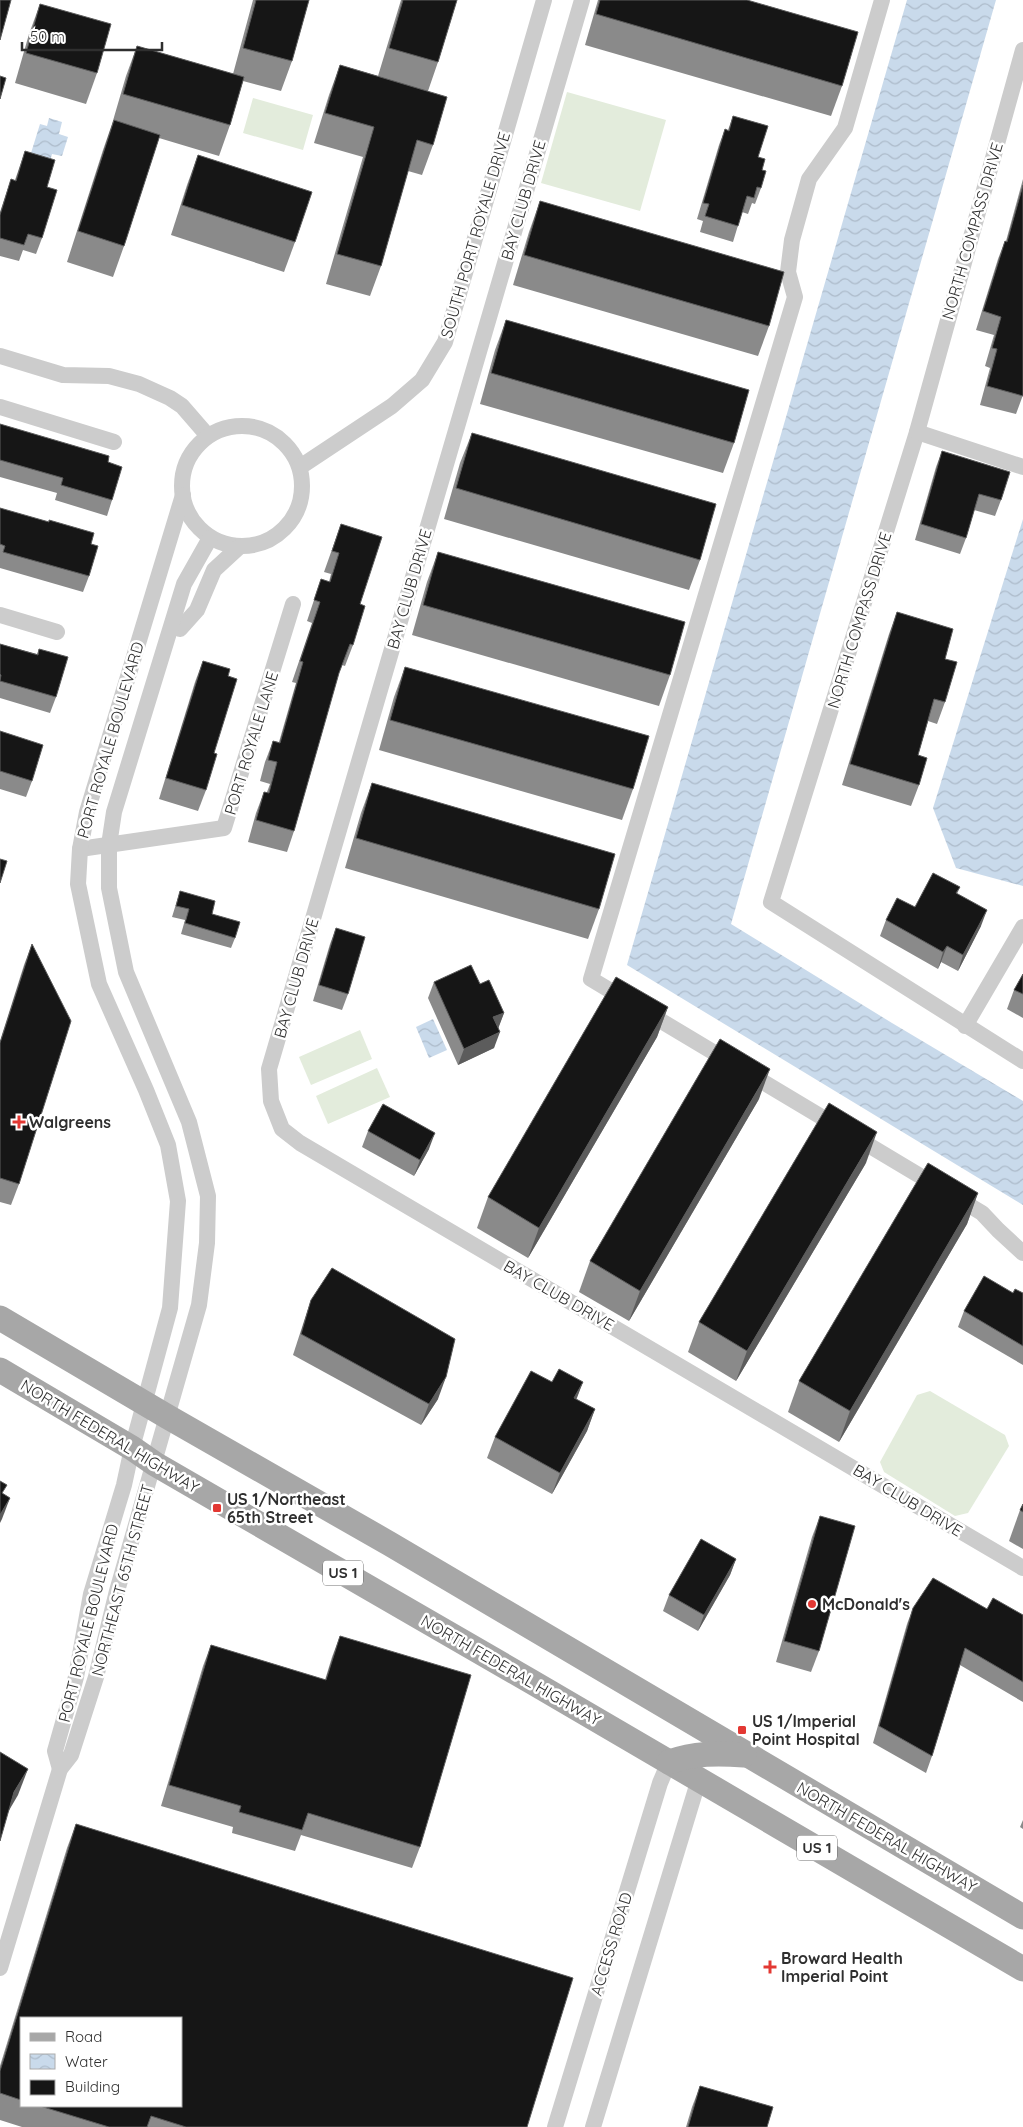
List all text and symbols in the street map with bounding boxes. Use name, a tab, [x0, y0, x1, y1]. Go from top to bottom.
scale bar	[22, 20, 162, 52]
text: 50 m	[30, 27, 65, 46]
street label: SOUTH PORT ROYALE DRIVE	[436, 130, 514, 340]
street label: BAY CLUB DRIVE	[496, 138, 550, 262]
street label: NORTH COMPASS DRIVE	[937, 140, 1007, 322]
street label: BAY CLUB DRIVE	[382, 527, 436, 651]
street label: NORTH COMPASS DRIVE	[823, 529, 895, 711]
street label: PORT ROYALE BOULEVARD	[72, 639, 148, 841]
street label: PORT ROYALE LANE	[220, 669, 282, 817]
street label: BAY CLUB DRIVE	[269, 916, 323, 1040]
place label: Walgreens	[29, 1112, 111, 1132]
marker: Walgreens	[13, 1116, 25, 1128]
street label: BAY CLUB DRIVE	[500, 1255, 618, 1335]
street label: NORTH FEDERAL HIGHWAY	[17, 1375, 203, 1497]
street label: BAY CLUB DRIVE	[850, 1459, 966, 1541]
street label: NORTHEAST 65TH STREET	[87, 1481, 157, 1678]
place label: US 1/Northeast 65th Street	[227, 1489, 346, 1527]
marker: US 1/Northeast 65th Street	[211, 1502, 223, 1514]
street label: PORT ROYALE BOULEVARD	[54, 1522, 122, 1724]
road number: US 1	[323, 1560, 363, 1586]
place label: McDonald's	[822, 1594, 910, 1614]
marker: McDonald's	[806, 1598, 818, 1610]
street label: NORTH FEDERAL HIGHWAY	[417, 1610, 605, 1730]
place label: US 1/Imperial Point Hospital	[752, 1711, 860, 1749]
marker: US 1/Imperial Point Hospital	[736, 1724, 748, 1736]
street label: NORTH FEDERAL HIGHWAY	[793, 1777, 981, 1897]
road number: US 1	[797, 1836, 837, 1860]
street label: ACCESS ROAD	[586, 1890, 636, 1998]
place label: Broward Health Imperial Point	[781, 1948, 903, 1986]
marker: Broward Health Imperial Point	[763, 1960, 777, 1974]
legend	[20, 2017, 182, 2107]
text: Road	[65, 2027, 102, 2046]
text: Water	[65, 2052, 108, 2071]
text: Building	[65, 2077, 120, 2096]

